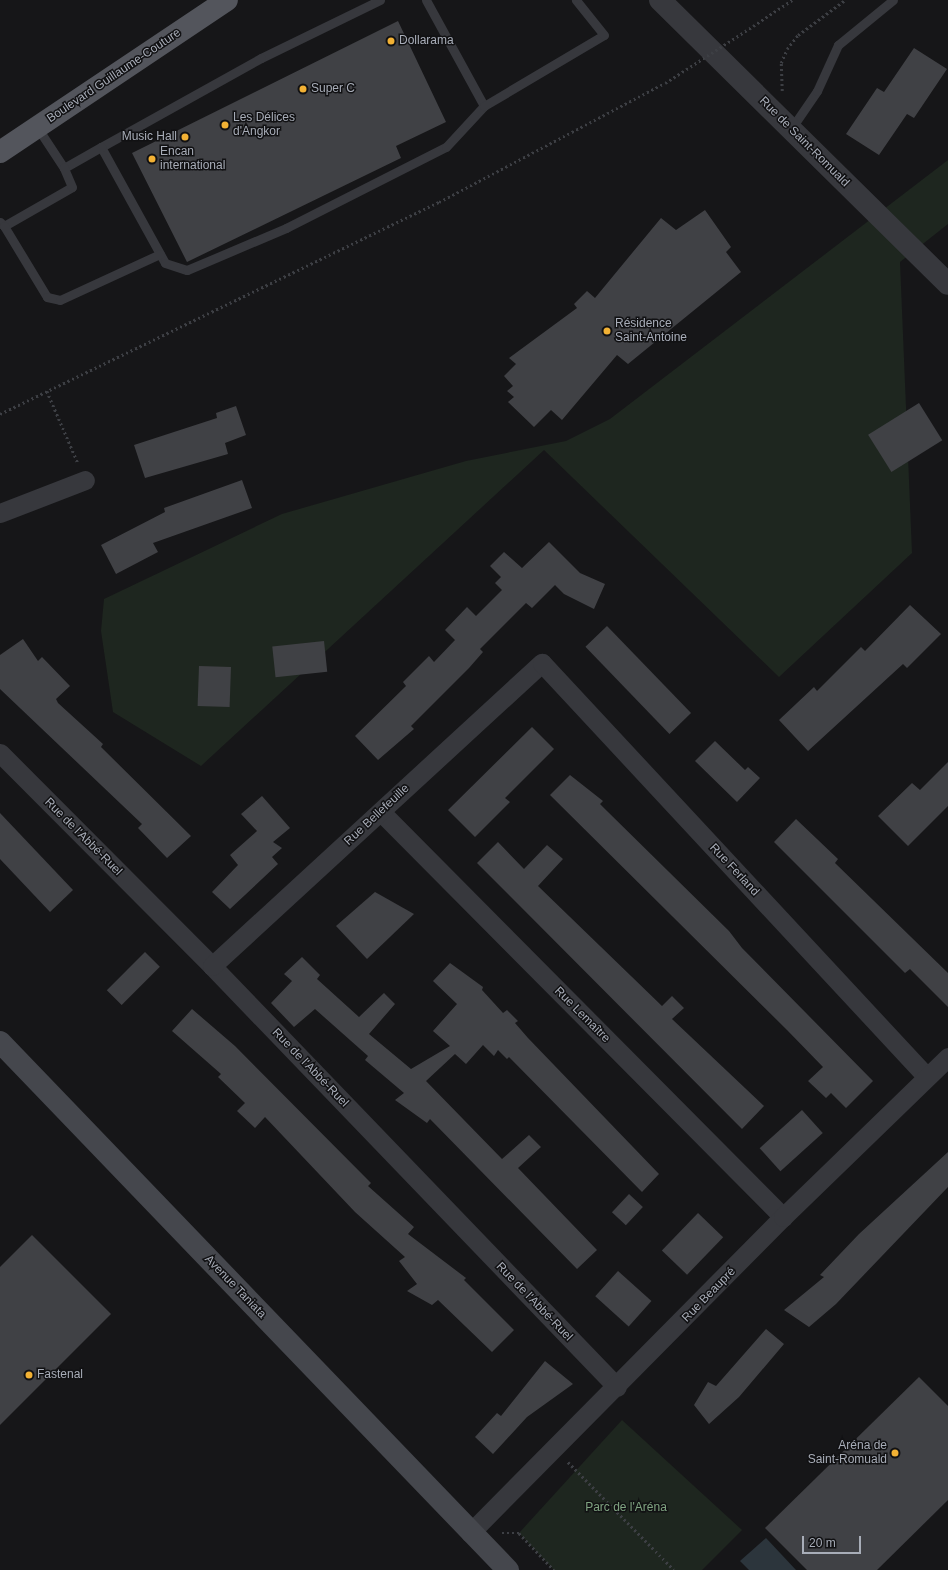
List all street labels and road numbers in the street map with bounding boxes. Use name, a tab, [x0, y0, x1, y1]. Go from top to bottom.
street label: Boulevard Guillaume-Couture	[44, 26, 184, 126]
street label: Rue de Saint-Romuald	[756, 94, 852, 190]
street label: Rue Bellefeuille	[342, 781, 412, 849]
street label: Rue de l'Abbé-Ruel	[41, 795, 125, 879]
street label: Rue Ferland	[706, 841, 762, 899]
street label: Rue Lemaître	[551, 984, 613, 1046]
street label: Rue de l'Abbé-Ruel	[269, 1026, 351, 1110]
street label: Avenue Taniata	[201, 1252, 269, 1322]
street label: Rue de l'Abbé-Ruel	[493, 1260, 575, 1344]
street label: Rue Beaupré	[679, 1265, 739, 1325]

